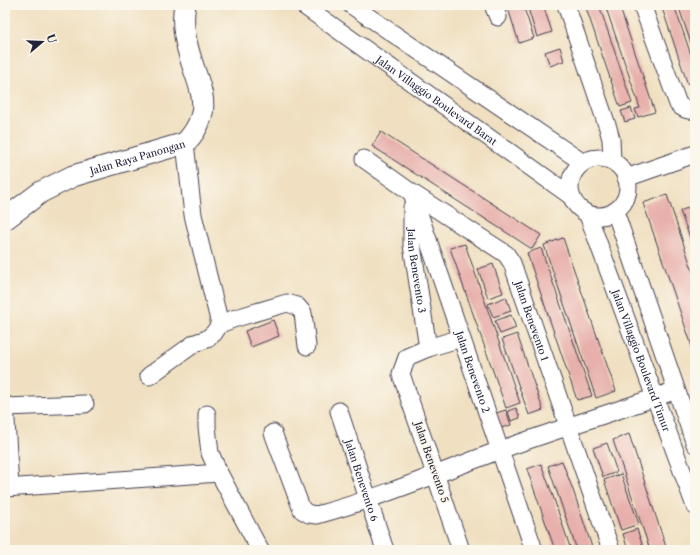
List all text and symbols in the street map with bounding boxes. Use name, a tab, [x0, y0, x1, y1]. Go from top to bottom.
north arrow	[22, 22, 62, 62]
text: U	[43, 32, 60, 45]
street label: Jalan Villaggio Boulevard Barat	[372, 52, 500, 148]
street label: Jalan Raya Panongan	[87, 137, 187, 178]
street label: Jalan Benevento 3	[405, 226, 428, 314]
street label: Jalan Benevento 1	[511, 278, 552, 364]
street label: Jalan Villaggio Boulevard Timur	[608, 286, 673, 434]
street label: Jalan Benevento 2	[452, 328, 493, 415]
street label: Jalan Benevento 5	[411, 418, 451, 504]
street label: Jalan Benevento 6	[341, 436, 381, 523]

